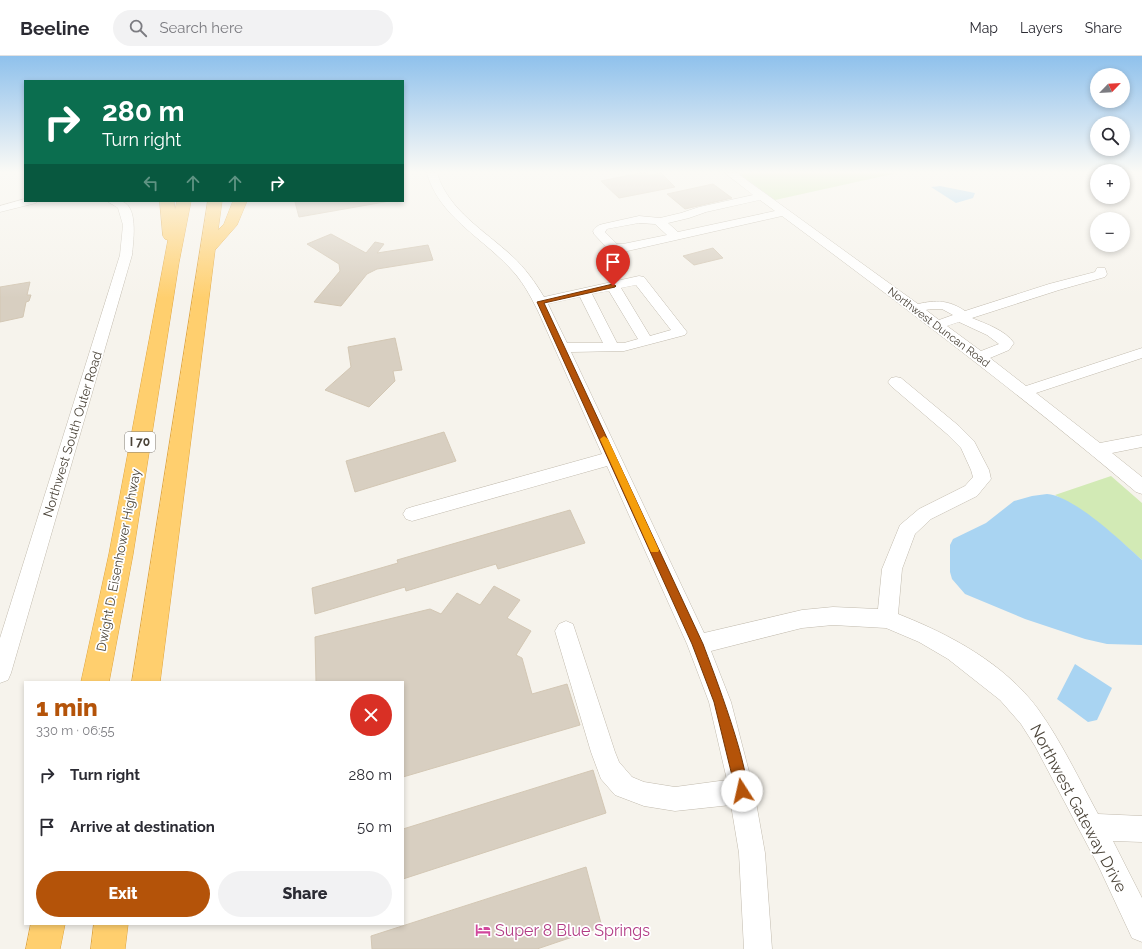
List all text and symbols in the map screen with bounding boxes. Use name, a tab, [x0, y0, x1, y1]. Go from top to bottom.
search box	[113, 10, 393, 46]
text: Beeline	[20, 17, 89, 39]
icon: search	[127, 17, 149, 39]
text: Search here	[159, 19, 243, 37]
text: Map	[970, 20, 998, 36]
text: Layers	[1020, 20, 1063, 36]
text: Share	[1085, 20, 1122, 36]
north arrow	[1090, 68, 1130, 108]
map controls	[1090, 68, 1130, 252]
text: 280 m	[102, 95, 185, 128]
icon: right	[36, 96, 88, 148]
button: search	[1090, 116, 1130, 156]
text: Turn right	[102, 129, 181, 150]
button: +	[1090, 164, 1130, 204]
icon: left	[140, 172, 162, 194]
icon: ahead	[182, 172, 204, 194]
icon: ahead	[224, 172, 246, 194]
icon: right	[266, 172, 288, 194]
button: −	[1090, 212, 1130, 252]
pin	[596, 245, 630, 286]
icon: arrive	[602, 251, 624, 273]
street label: Northwest Duncan Road	[885, 285, 992, 370]
street label: Northwest South Outer Road	[40, 349, 105, 519]
road number: I 70	[125, 432, 155, 452]
street label: Dwight D. Eisenhower Highway	[93, 467, 144, 653]
text: 1 min	[36, 693, 98, 722]
button: close	[350, 694, 392, 736]
street label: Northwest Gateway Drive	[1026, 721, 1131, 895]
text: 330 m · 06:55	[36, 723, 115, 738]
icon: right	[36, 764, 58, 786]
text: Turn right	[70, 766, 140, 784]
text: 280 m	[348, 766, 392, 784]
position arrow	[721, 770, 763, 812]
icon: arrive	[36, 816, 58, 838]
text: Arrive at destination	[70, 818, 215, 836]
text: 50 m	[357, 818, 392, 836]
button: Exit	[36, 871, 210, 917]
button: Share	[218, 871, 392, 917]
hotel icon: Super 8 Blue Springs	[474, 921, 492, 939]
place label: Super 8 Blue Springs	[495, 921, 650, 940]

